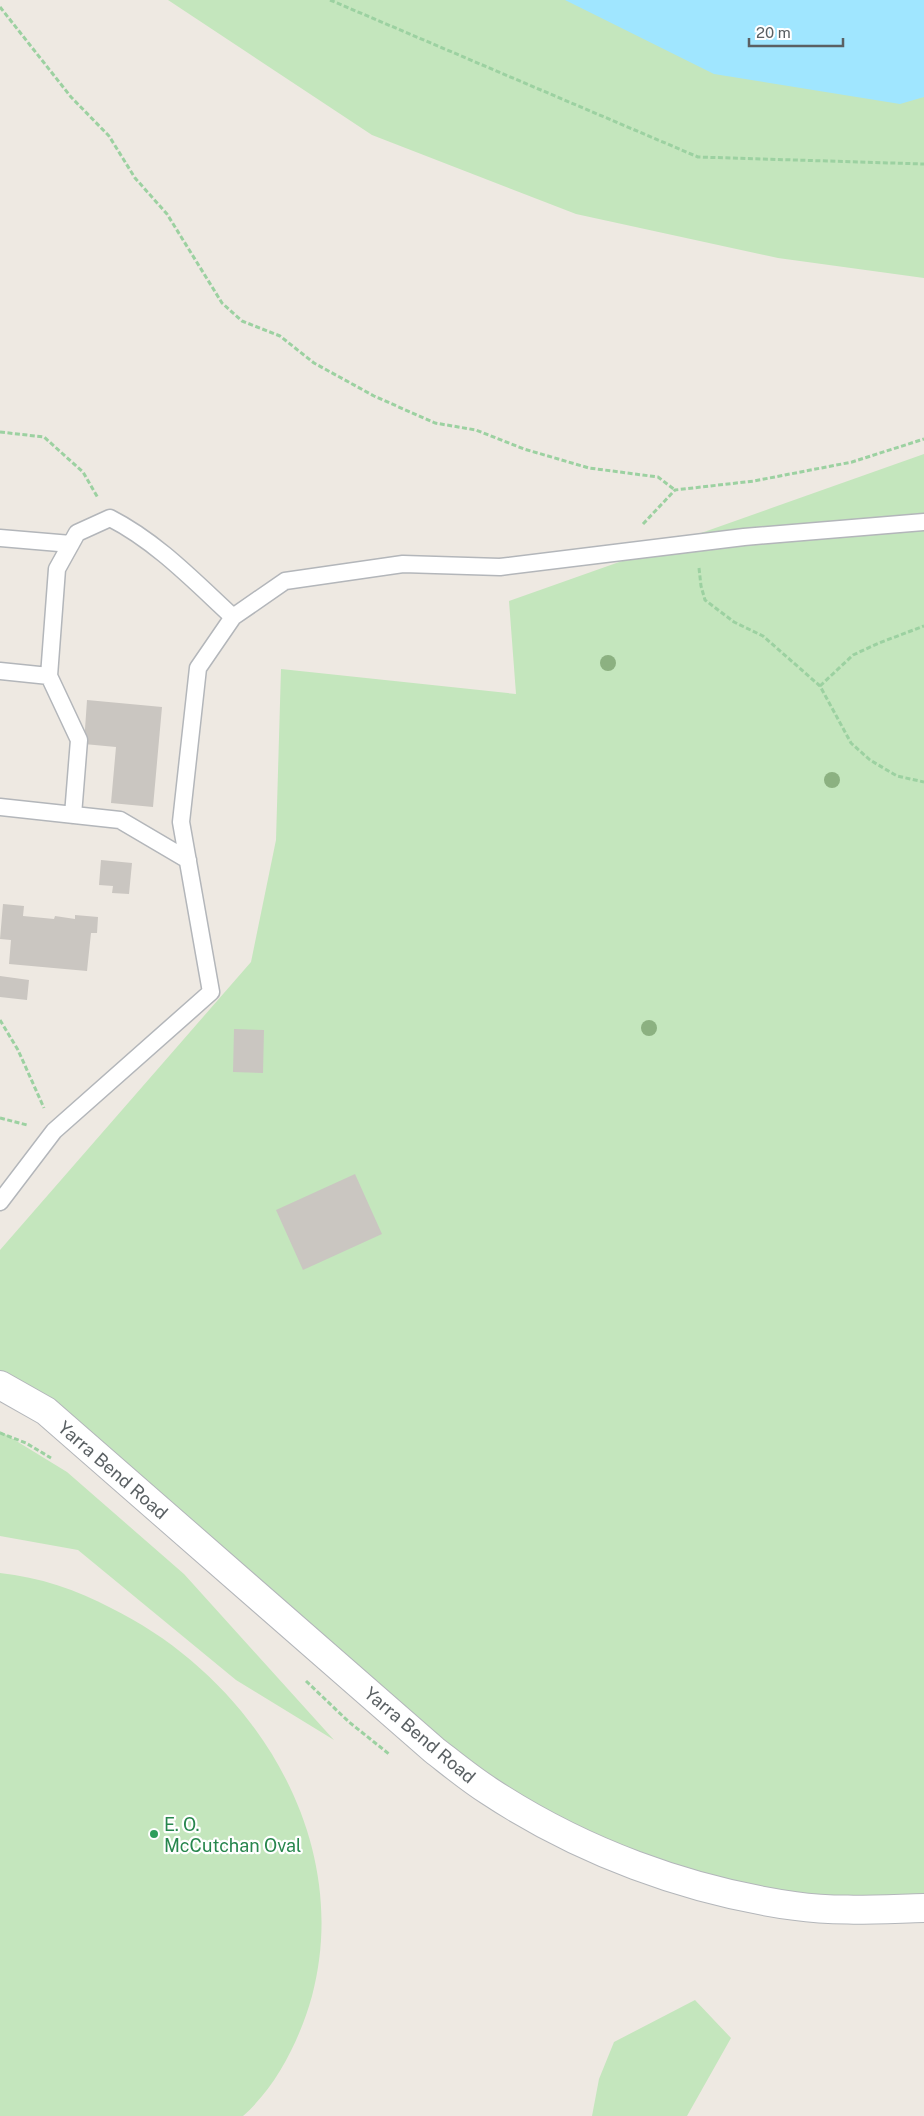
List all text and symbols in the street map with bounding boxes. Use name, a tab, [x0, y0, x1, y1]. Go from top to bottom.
scale bar	[749, 15, 843, 47]
text: 20 m	[756, 24, 791, 41]
street label: Yarra Bend Road	[54, 1417, 172, 1523]
street label: Yarra Bend Road	[360, 1683, 480, 1787]
place label: E. O. McCutchan Oval	[164, 1814, 301, 1856]
marker: E. O. McCutchan Oval	[148, 1828, 160, 1840]

